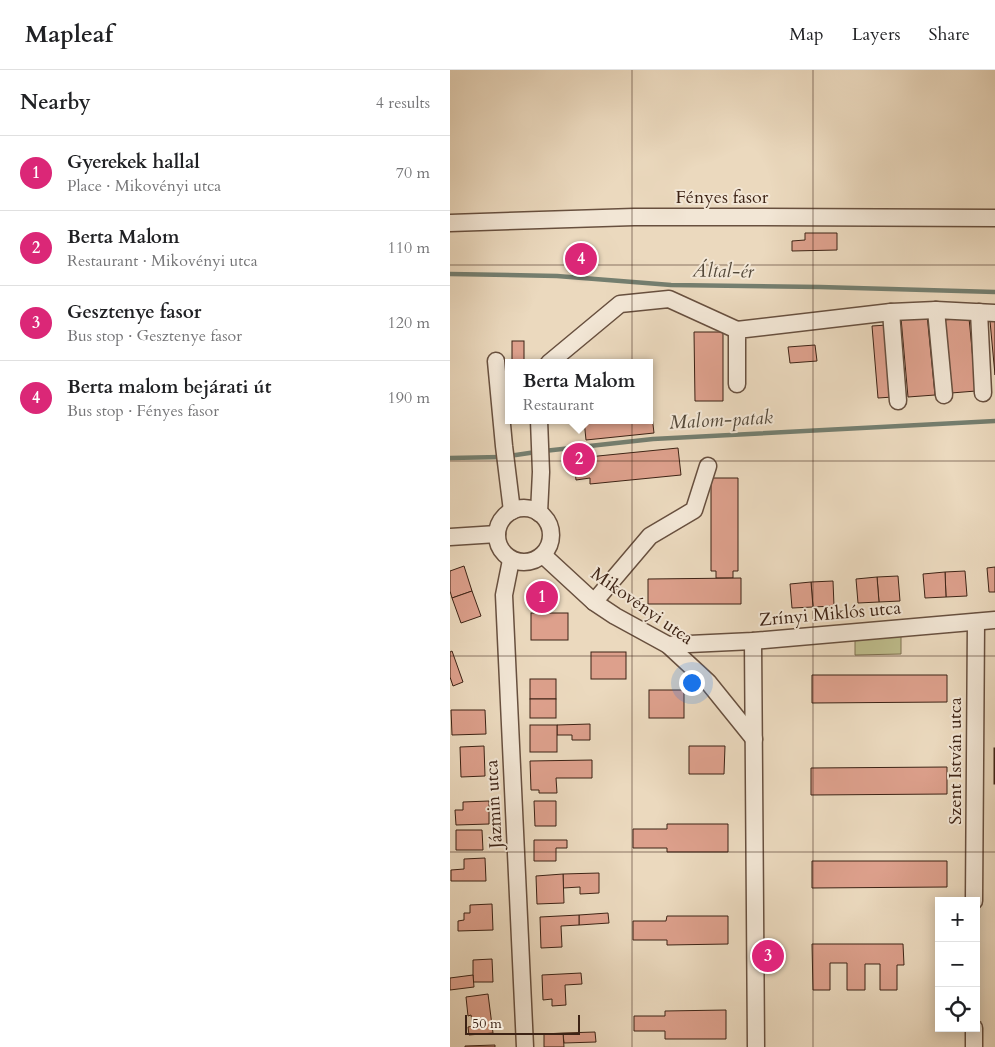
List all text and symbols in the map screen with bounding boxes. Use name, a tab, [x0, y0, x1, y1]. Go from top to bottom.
text: Mapleaf	[25, 18, 113, 51]
text: Map	[789, 22, 824, 47]
text: Layers	[852, 22, 901, 47]
text: Share	[929, 22, 970, 47]
text: Nearby	[20, 88, 91, 117]
text: 4 results	[376, 92, 430, 114]
text: Gyerekek hallal	[67, 149, 200, 175]
text: 1	[32, 162, 40, 184]
text: 70 m	[396, 162, 430, 184]
text: Place · Mikovényi utca	[67, 175, 221, 197]
street label: Fényes fasor	[676, 185, 769, 210]
text: Berta Malom	[67, 224, 179, 250]
text: 2	[32, 237, 40, 259]
text: 110 m	[388, 237, 430, 259]
pin: 4	[565, 240, 597, 278]
text: Restaurant · Mikovényi utca	[67, 250, 258, 272]
water label: Által-ér	[691, 257, 755, 285]
text: Gesztenye fasor	[67, 299, 201, 325]
text: 3	[32, 312, 40, 334]
text: 120 m	[388, 312, 430, 334]
text: Bus stop · Gesztenye fasor	[67, 325, 242, 347]
popup	[505, 359, 653, 424]
text: Berta Malom	[523, 368, 635, 394]
text: Berta malom bejárati út	[67, 374, 271, 400]
text: 4	[32, 387, 40, 409]
text: 190 m	[388, 387, 430, 409]
text: Restaurant	[523, 394, 594, 416]
text: Bus stop · Fényes fasor	[67, 400, 219, 422]
water label: Malom-patak	[669, 404, 774, 436]
pin: 2	[563, 440, 595, 478]
street label: Mikovényi utca	[586, 561, 698, 651]
pin: 1	[526, 578, 558, 616]
street label: Zrínyi Miklós utca	[758, 595, 902, 633]
your location	[679, 670, 705, 696]
street label: Szent István utca	[943, 697, 968, 825]
street label: Jázmin utca	[479, 759, 509, 852]
map controls	[935, 897, 980, 1032]
button: +	[935, 897, 980, 942]
pin: 3	[752, 937, 784, 975]
button: −	[935, 942, 980, 987]
button: locate	[935, 987, 980, 1032]
scale bar	[465, 1012, 580, 1035]
text: 50 m	[472, 1014, 502, 1033]

